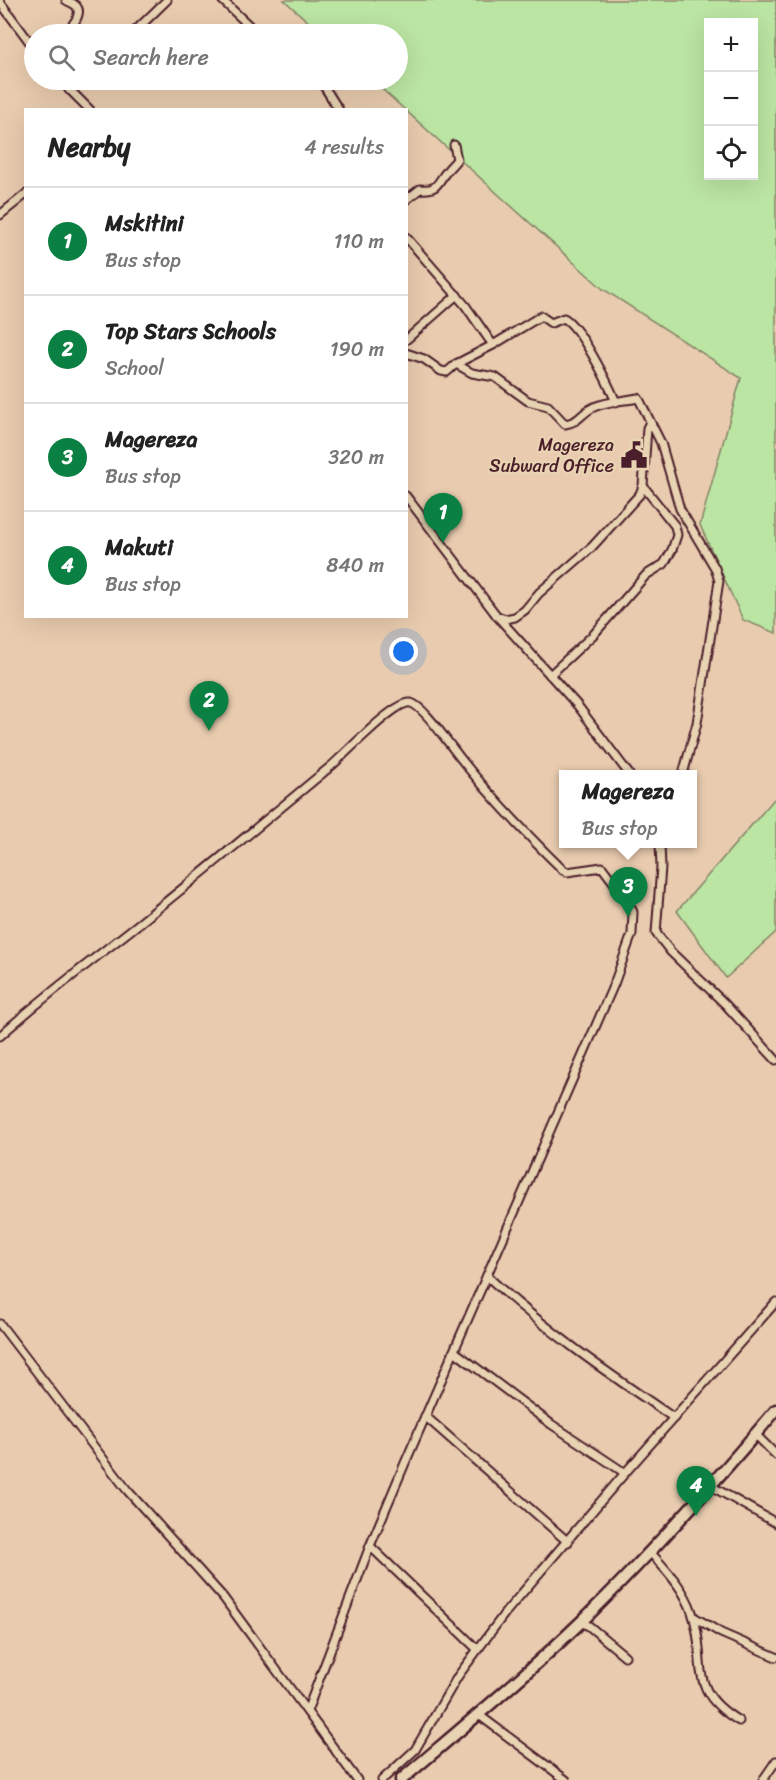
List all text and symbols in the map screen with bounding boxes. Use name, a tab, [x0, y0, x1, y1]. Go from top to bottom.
map controls	[704, 18, 758, 180]
button: +	[704, 18, 758, 72]
search box	[24, 24, 408, 90]
text: Search here	[93, 38, 209, 77]
icon: search	[45, 41, 78, 74]
button: −	[704, 72, 758, 126]
text: Nearby	[48, 124, 130, 170]
button: locate	[704, 126, 758, 180]
text: 4 results	[304, 130, 384, 165]
text: Mskitini	[105, 204, 184, 243]
text: 1	[63, 224, 72, 259]
text: 110 m	[334, 224, 384, 259]
text: Bus stop	[105, 243, 181, 278]
text: Top Stars Schools	[105, 312, 276, 351]
text: 2	[62, 332, 73, 367]
text: 190 m	[330, 332, 384, 367]
text: School	[105, 351, 164, 386]
text: Magereza	[105, 420, 198, 459]
place label: Magereza Subward Office	[489, 429, 614, 482]
text: 3	[62, 440, 73, 475]
text: 320 m	[328, 440, 384, 475]
public building icon: Magereza Subward Office	[619, 440, 649, 470]
text: Bus stop	[105, 459, 181, 494]
pin: 1	[424, 494, 462, 543]
text: Makuti	[105, 528, 173, 567]
text: 4	[61, 548, 74, 583]
text: 840 m	[326, 548, 384, 583]
text: Bus stop	[105, 567, 181, 602]
your location	[389, 637, 418, 666]
pin: 2	[190, 682, 228, 731]
popup	[559, 770, 697, 848]
text: Magereza	[582, 772, 674, 811]
text: Bus stop	[582, 811, 657, 846]
pin: 3	[608, 868, 648, 917]
pin: 4	[676, 1466, 716, 1516]

